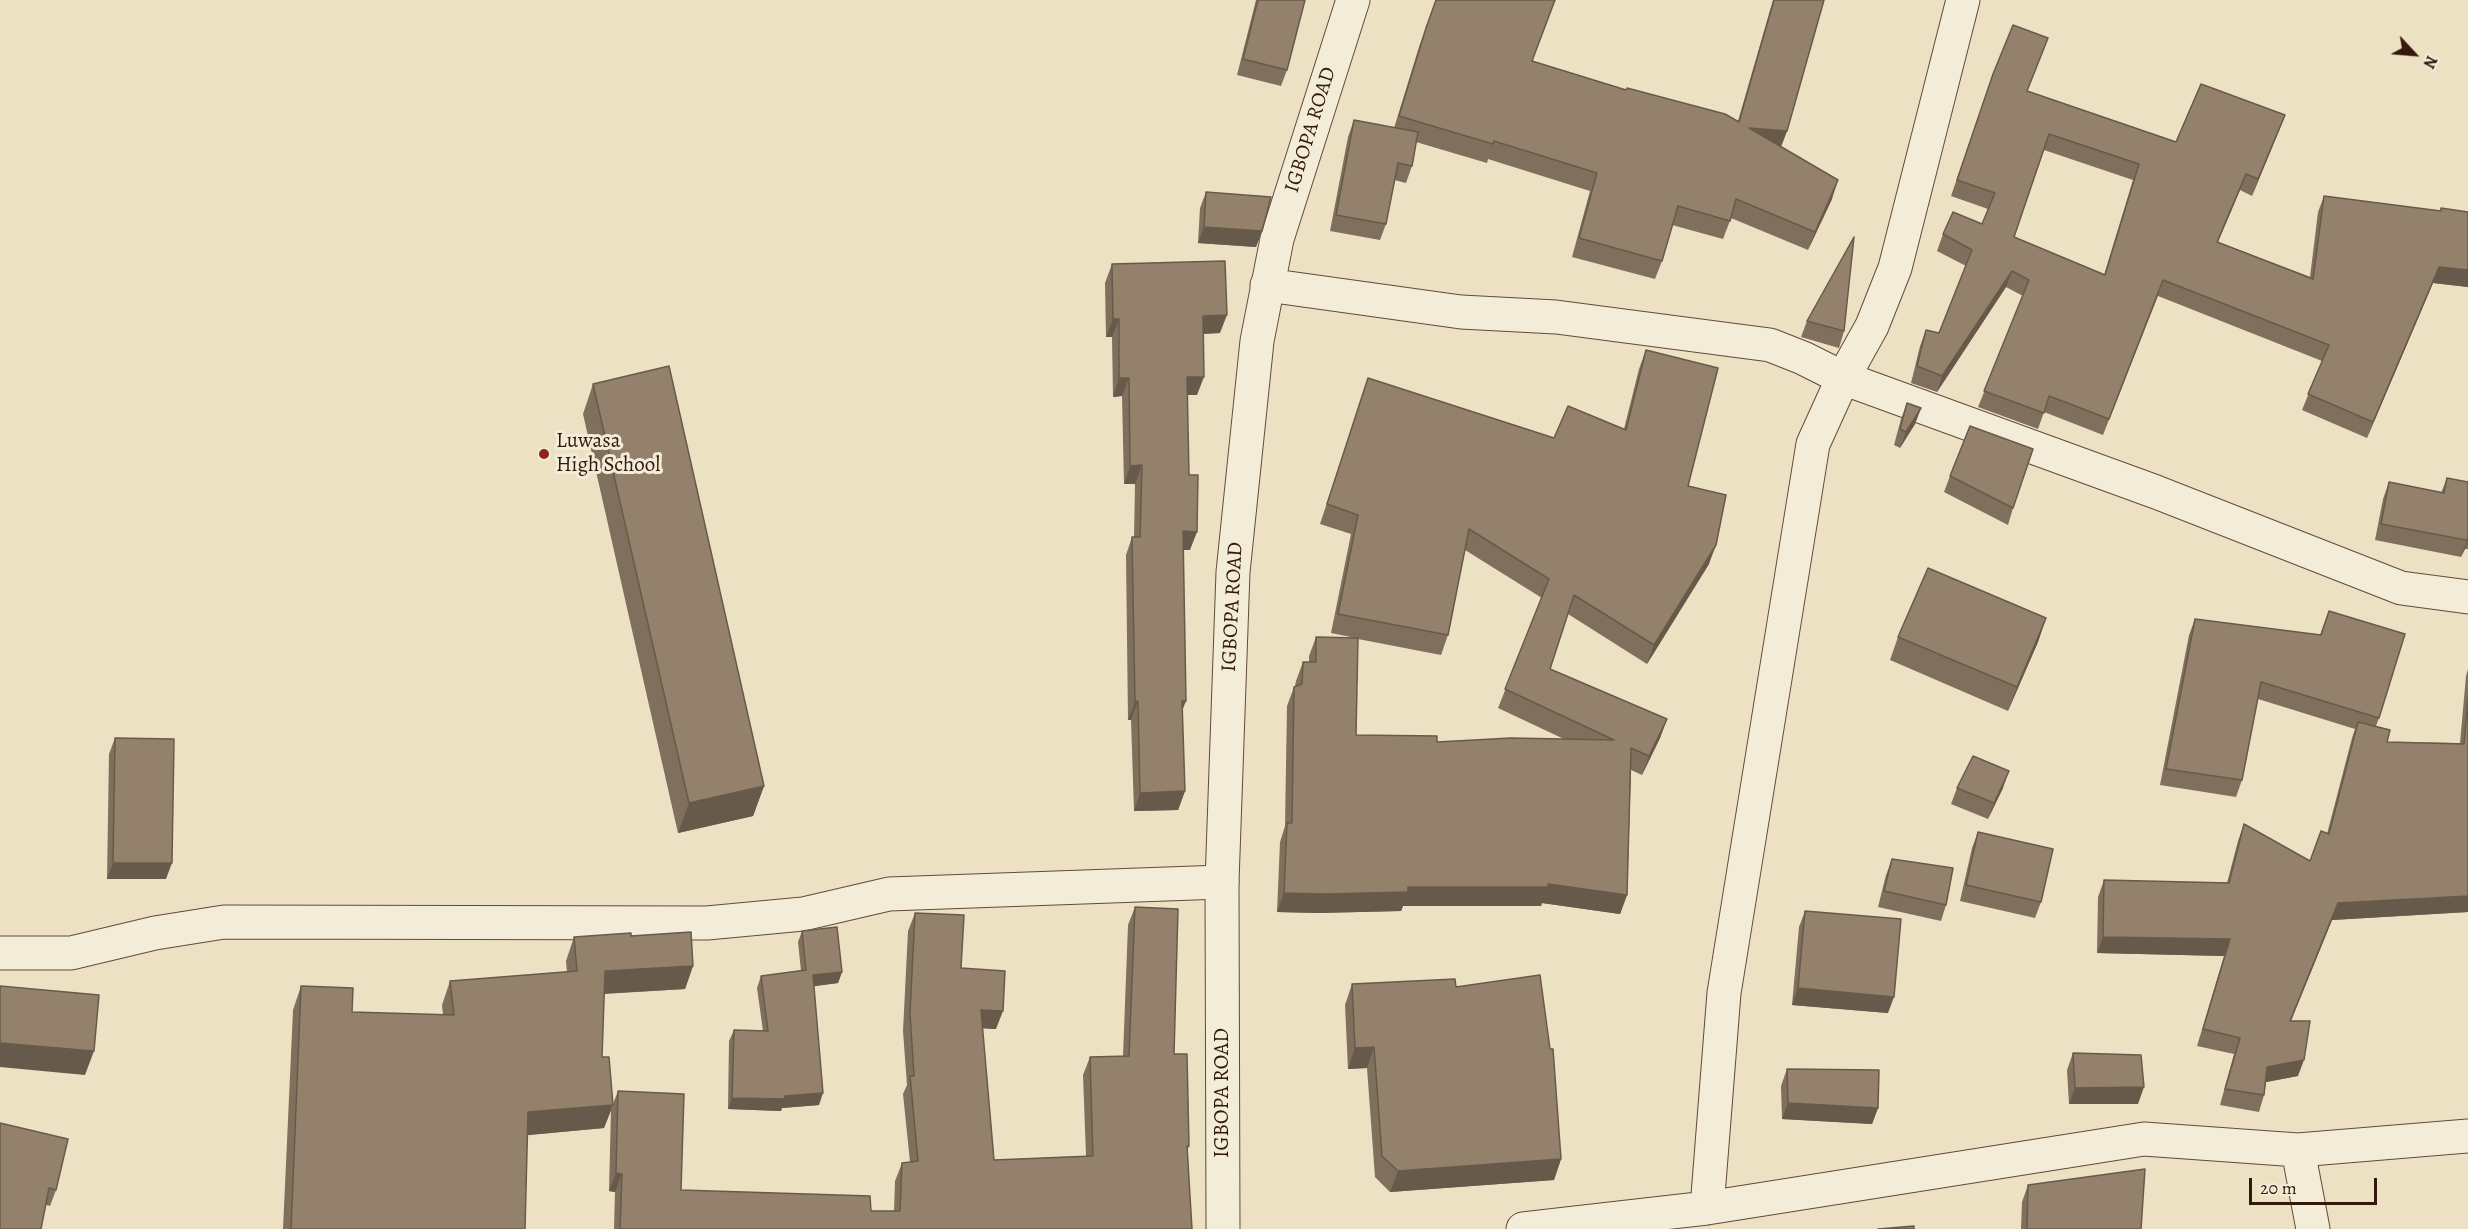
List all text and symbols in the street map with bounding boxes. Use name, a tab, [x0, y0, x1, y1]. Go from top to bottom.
north arrow	[2384, 24, 2444, 84]
text: N	[2418, 52, 2443, 72]
street label: IGBOPA ROAD	[1280, 64, 1342, 196]
place label: Luwasa High School	[556, 429, 660, 479]
marker: Luwasa High School	[537, 447, 551, 461]
street label: IGBOPA ROAD	[1217, 541, 1249, 673]
street label: IGBOPA ROAD	[1210, 1028, 1236, 1158]
scale bar	[2252, 1166, 2380, 1204]
text: 20 m	[2260, 1176, 2297, 1200]

